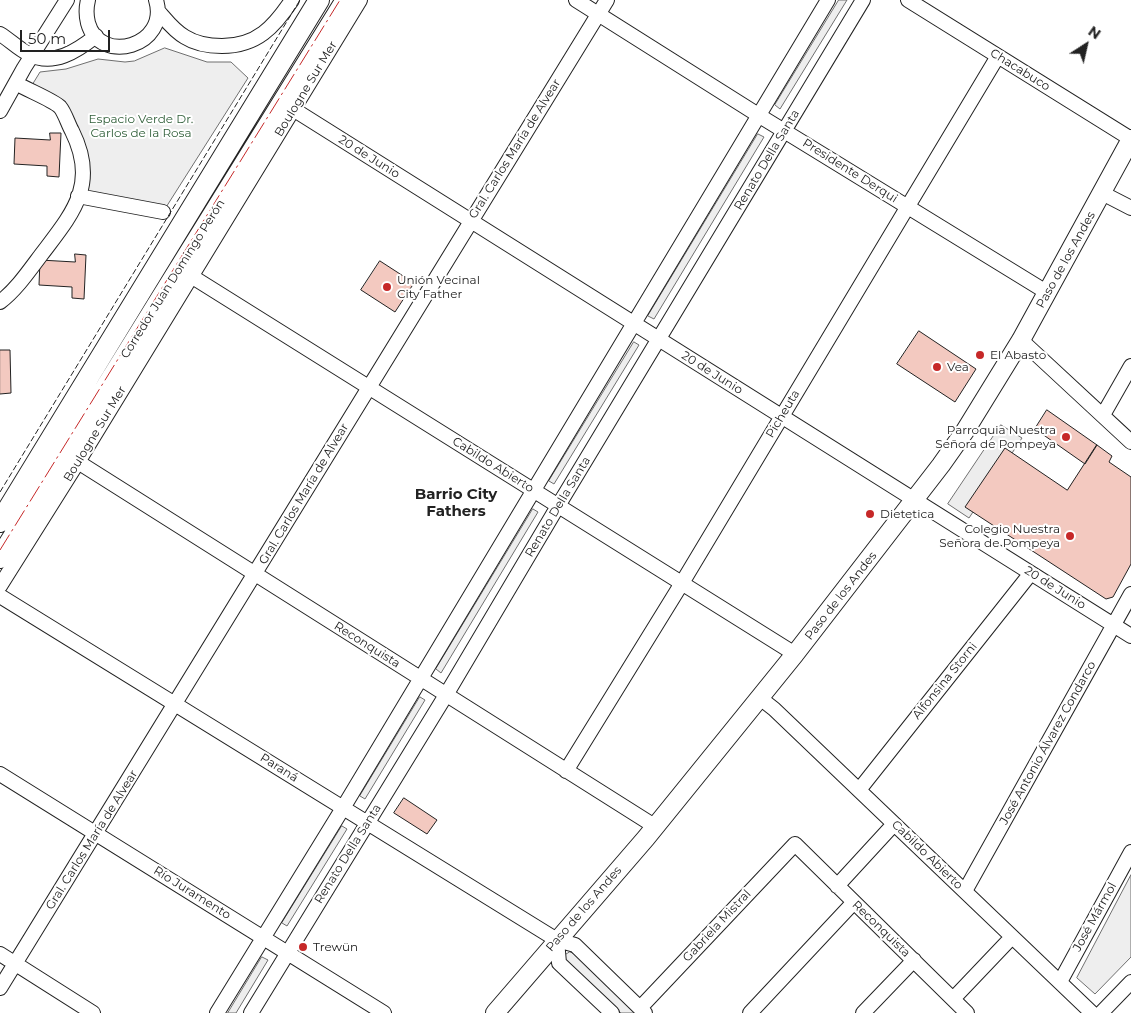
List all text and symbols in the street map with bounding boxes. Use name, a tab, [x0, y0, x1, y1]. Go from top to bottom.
scale bar	[22, 20, 112, 52]
north arrow	[1061, 20, 1111, 70]
text: N	[1085, 22, 1104, 43]
text: 50 m	[28, 29, 66, 48]
street label: Boulogne Sur Mer	[272, 39, 340, 139]
street label: Chacabuco	[987, 46, 1053, 94]
street label: Gral. Carlos María de Alvear	[466, 77, 564, 221]
street label: Renato Della Santa	[731, 107, 803, 213]
park label: Espacio Verde Dr. Carlos de la Rosa	[89, 112, 193, 140]
street label: 20 de Junio	[336, 133, 402, 181]
street label: Presidente Derqui	[800, 136, 900, 206]
street label: Corredor Juan Domingo Perón	[118, 197, 228, 361]
street label: Paso de los Andes	[1033, 209, 1099, 311]
place label: Unión Vecinal City Father	[397, 273, 480, 301]
marker: Unión Vecinal City Father	[381, 281, 393, 293]
place label: El Abasto	[990, 348, 1046, 362]
street label: 20 de Junio	[679, 349, 745, 397]
marker: El Abasto	[974, 349, 986, 361]
place label: Vea	[947, 360, 969, 374]
marker: Vea	[931, 361, 943, 373]
street label: Boulogne Sur Mer	[61, 384, 129, 484]
street label: Picheuta	[763, 387, 803, 441]
street label: Gral. Carlos María de Alvear	[256, 421, 352, 567]
place label: Parroquia Nuestra Señora de Pompeya	[935, 423, 1056, 451]
marker: Parroquia Nuestra Señora de Pompeya	[1060, 431, 1072, 443]
street label: Cabildo Abierto	[450, 434, 536, 496]
street label: Renato Della Santa	[522, 454, 594, 560]
district label: Barrio City Fathers	[415, 486, 497, 521]
place label: Dietetica	[880, 507, 934, 521]
marker: Dietetica	[864, 508, 876, 520]
place label: Colegio Nuestra Señora de Pompeya	[939, 522, 1060, 550]
marker: Colegio Nuestra Señora de Pompeya	[1064, 530, 1076, 542]
street label: Paso de los Andes	[802, 549, 880, 643]
street label: 20 de Junio	[1022, 564, 1088, 612]
street label: Reconquista	[331, 619, 403, 671]
street label: Alfonsina Storni	[910, 640, 980, 722]
street label: José Antonio Álvarez Condarco	[997, 659, 1099, 827]
street label: Paraná	[257, 751, 301, 785]
street label: Gral. Carlos María de Alvear	[43, 768, 141, 912]
street label: Renato Della Santa	[312, 802, 384, 906]
street label: Cabildo Abierto	[888, 817, 966, 893]
street label: Río Juramento	[151, 863, 233, 923]
street label: Paso de los Andes	[543, 863, 625, 955]
street label: José Mármol	[1070, 880, 1120, 954]
street label: Gabriela Mistral	[680, 887, 754, 965]
street label: Reconquista	[849, 898, 913, 960]
place label: Trewün	[313, 940, 358, 954]
marker: Trewün	[297, 941, 309, 953]

